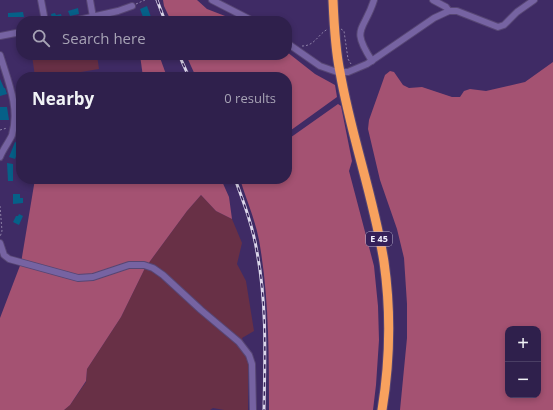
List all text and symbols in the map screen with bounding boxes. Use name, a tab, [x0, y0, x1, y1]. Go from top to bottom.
search box	[16, 16, 292, 60]
icon: search	[30, 27, 52, 49]
text: Search here	[62, 28, 146, 48]
text: Nearby	[32, 87, 94, 110]
text: 0 results	[224, 89, 276, 107]
road number: E 45	[366, 232, 392, 246]
map controls	[505, 326, 541, 398]
button: +	[505, 326, 541, 362]
button: −	[505, 362, 541, 398]

